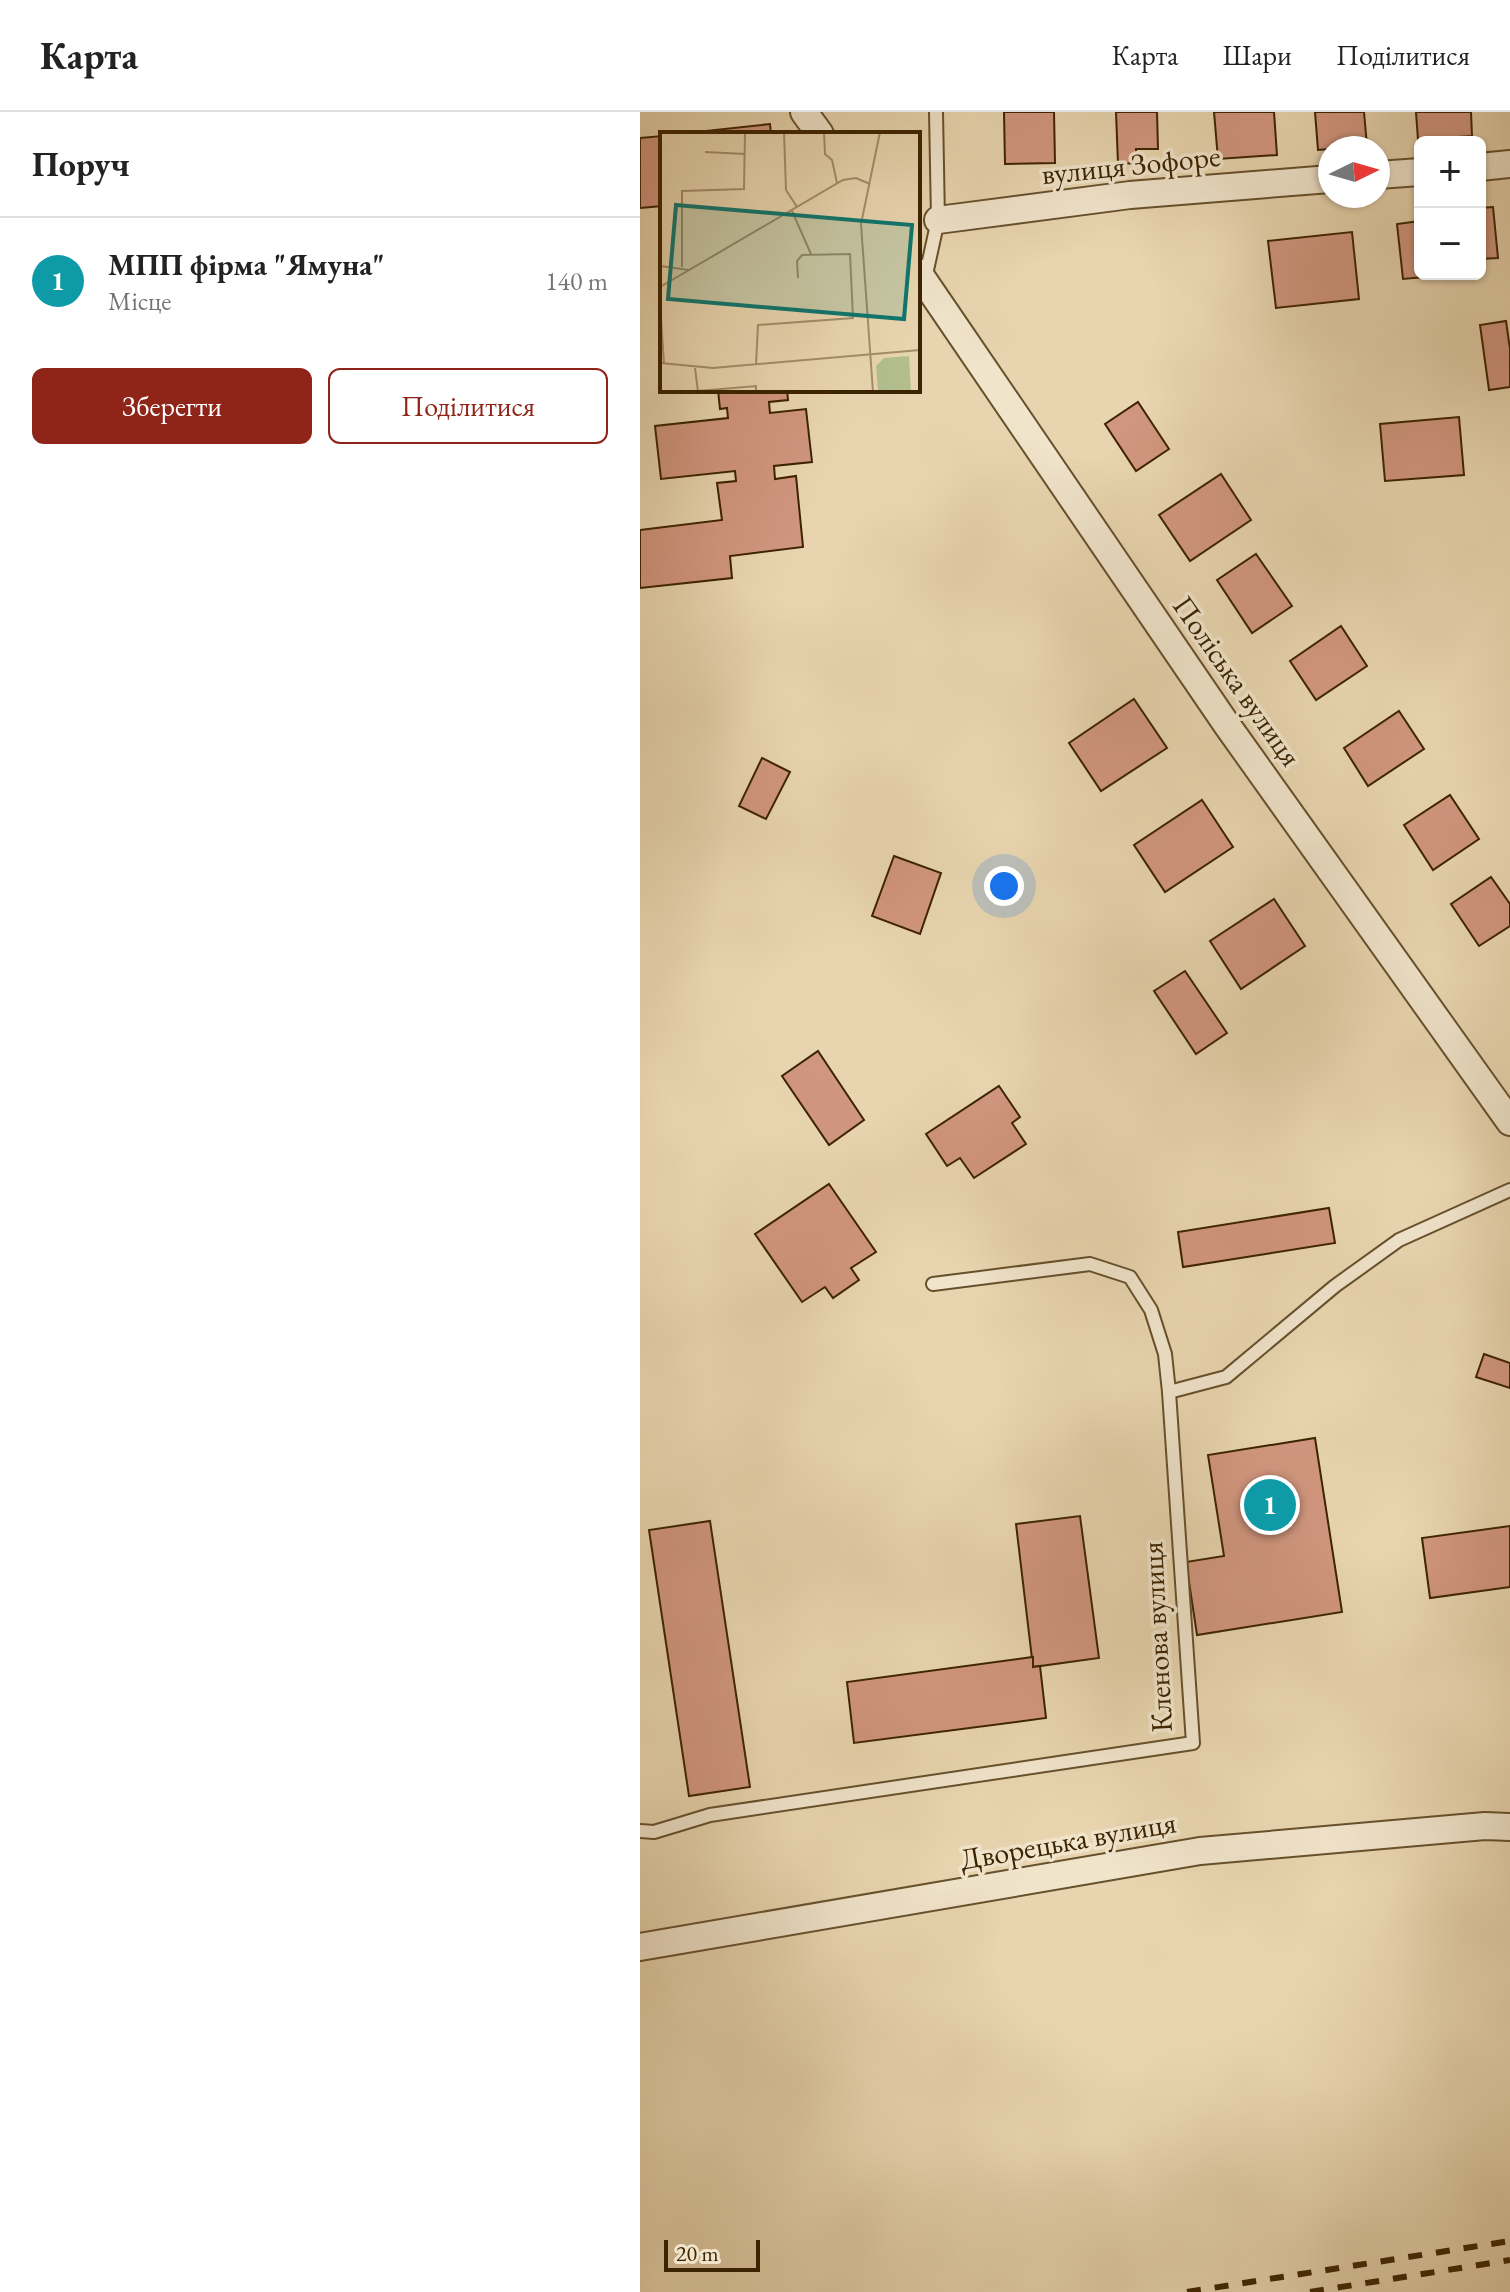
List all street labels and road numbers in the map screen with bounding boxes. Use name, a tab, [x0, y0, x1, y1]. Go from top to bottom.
street label: вулиця Зофоре	[1040, 136, 1222, 193]
street label: Поліська вулиця	[1164, 588, 1311, 774]
street label: Кленова вулиця	[1132, 1541, 1181, 1733]
street label: Дворецька вулиця	[957, 1802, 1179, 1879]

